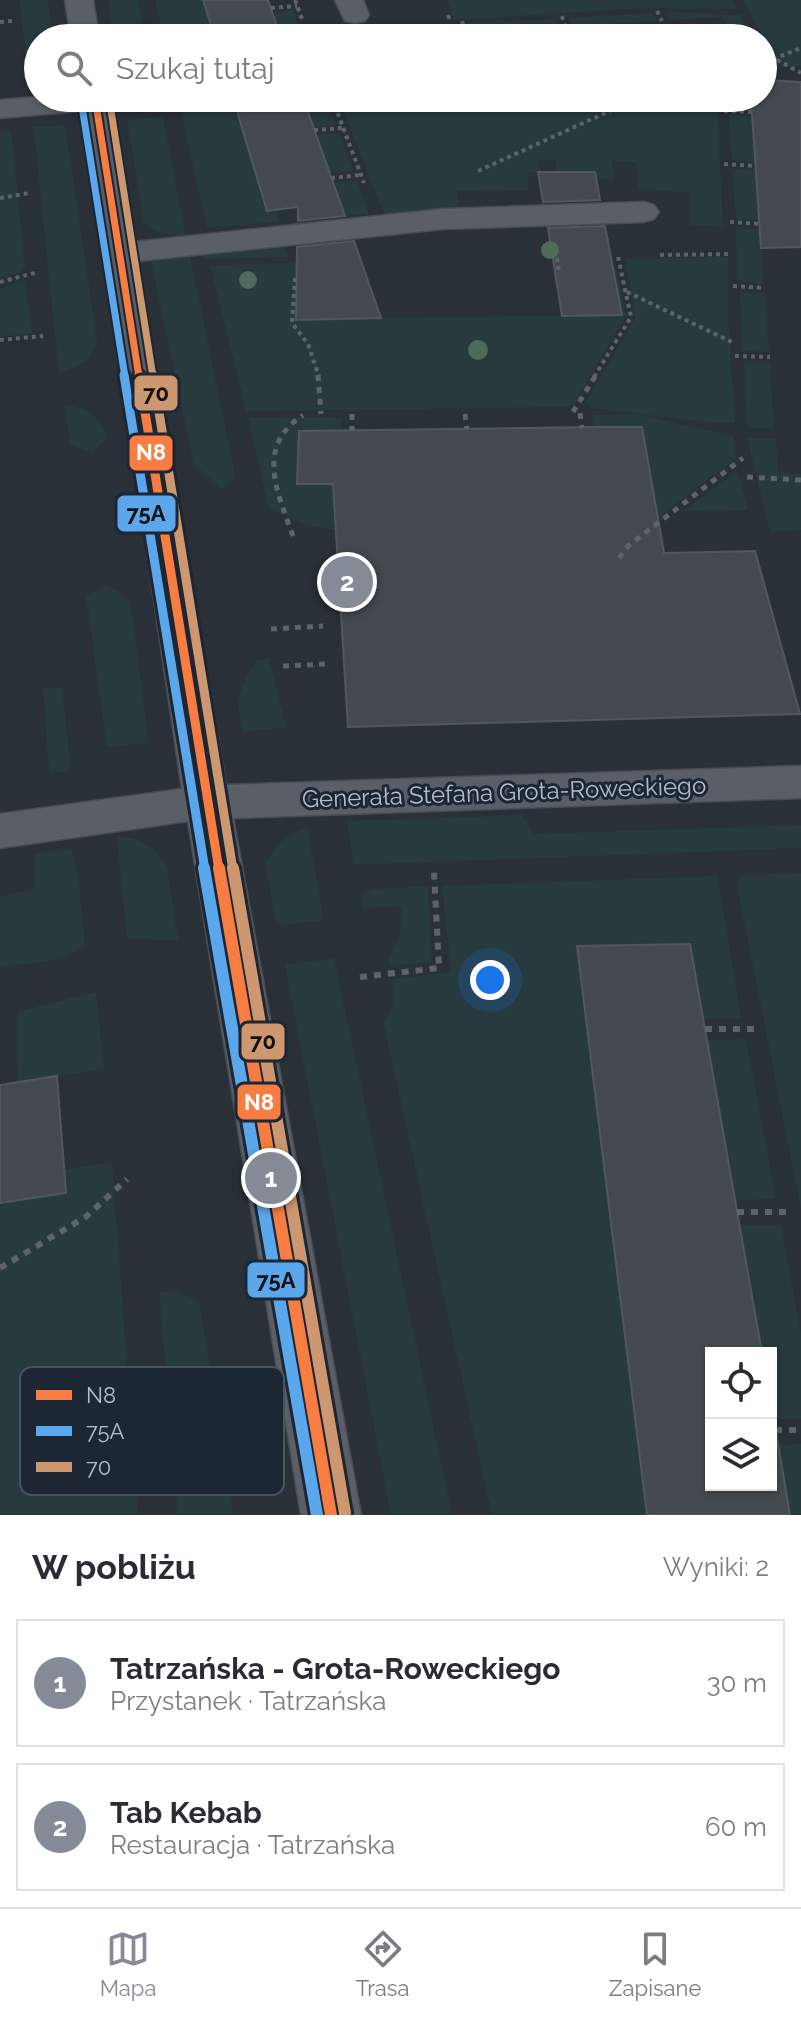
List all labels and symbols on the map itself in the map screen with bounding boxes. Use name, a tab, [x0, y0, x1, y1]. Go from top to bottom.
line badge: 70	[133, 374, 179, 412]
text: 70	[143, 380, 169, 406]
line badge: N8	[128, 434, 174, 472]
text: N8	[136, 439, 166, 465]
line badge: 75A	[116, 494, 177, 533]
text: 75A	[126, 500, 166, 526]
pin: 2	[321, 552, 373, 612]
street label: Generała Stefana Grota-Roweckiego	[301, 770, 707, 814]
your location	[470, 960, 510, 1000]
line badge: 70	[240, 1022, 286, 1061]
text: 70	[250, 1028, 276, 1054]
line badge: N8	[236, 1083, 282, 1121]
text: N8	[244, 1089, 274, 1115]
pin: 1	[245, 1148, 297, 1208]
line badge: 75A	[246, 1261, 306, 1299]
text: 75A	[256, 1267, 296, 1293]
legend	[20, 1367, 284, 1495]
text: N8	[86, 1382, 116, 1408]
text: 75A	[86, 1418, 124, 1444]
text: 70	[86, 1454, 111, 1480]

